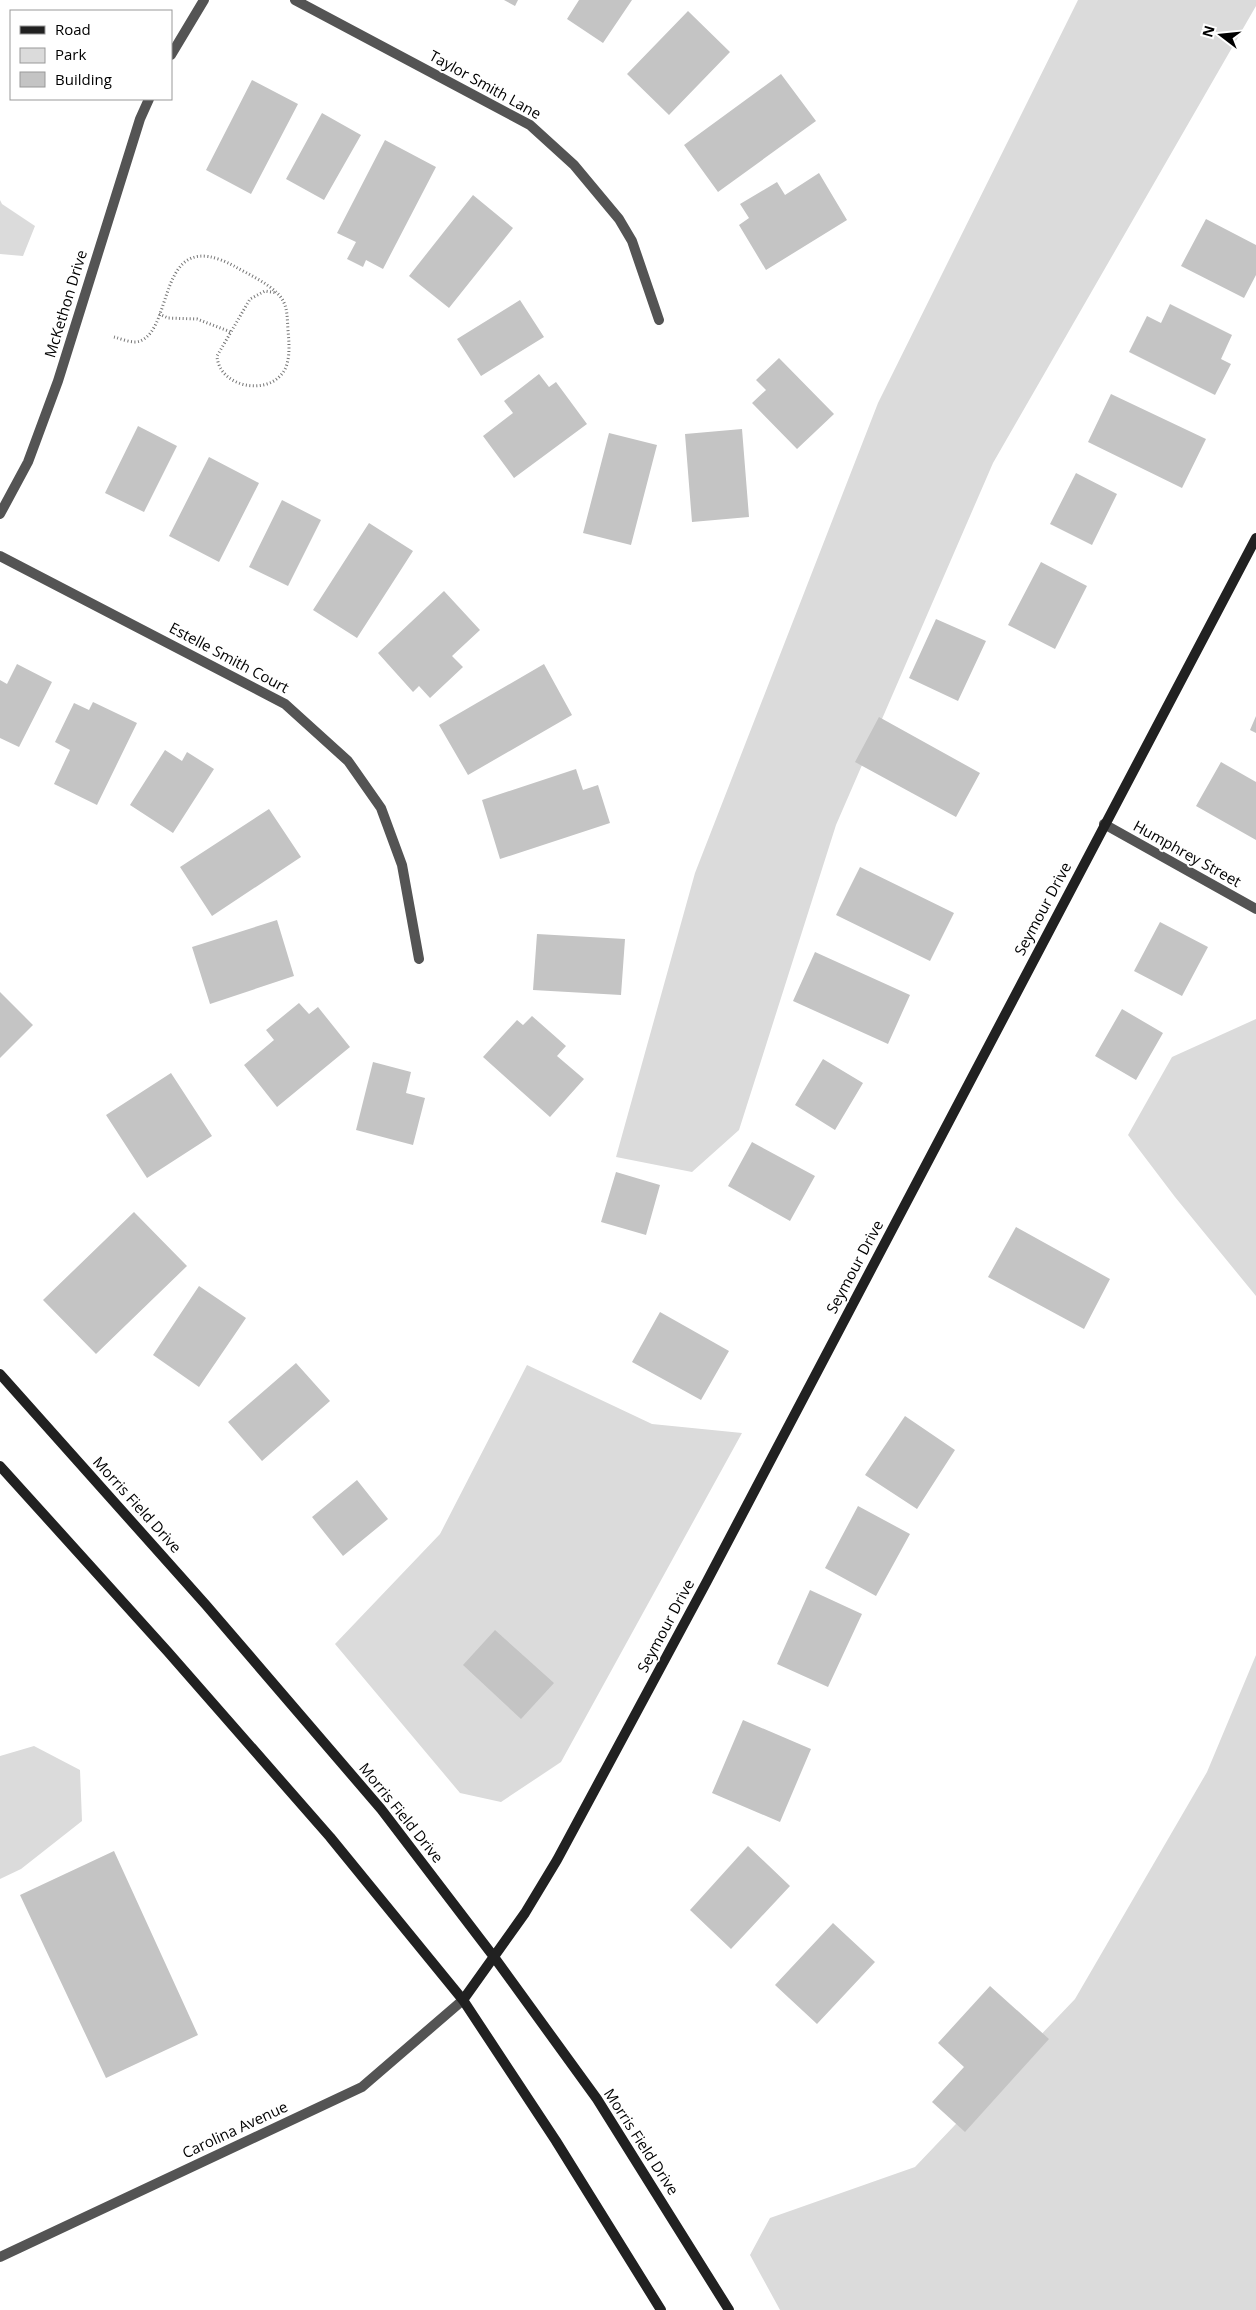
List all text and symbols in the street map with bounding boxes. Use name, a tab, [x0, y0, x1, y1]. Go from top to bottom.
legend	[10, 10, 172, 100]
north arrow	[1196, 10, 1246, 60]
text: Road	[55, 19, 91, 39]
text: N	[1197, 23, 1219, 39]
text: Park	[55, 44, 86, 64]
street label: Taylor Smith Lane	[426, 45, 545, 123]
text: Building	[55, 69, 112, 89]
street label: McKethon Drive	[39, 247, 91, 360]
street label: Estelle Smith Court	[166, 617, 293, 697]
street label: Humphrey Street	[1130, 815, 1245, 891]
street label: Seymour Drive	[1009, 858, 1075, 959]
street label: Seymour Drive	[821, 1216, 887, 1317]
street label: Morris Field Drive	[89, 1452, 186, 1557]
street label: Seymour Drive	[632, 1575, 698, 1676]
street label: Morris Field Drive	[355, 1758, 448, 1867]
street label: Morris Field Drive	[600, 2084, 684, 2199]
street label: Carolina Avenue	[179, 2096, 291, 2162]

